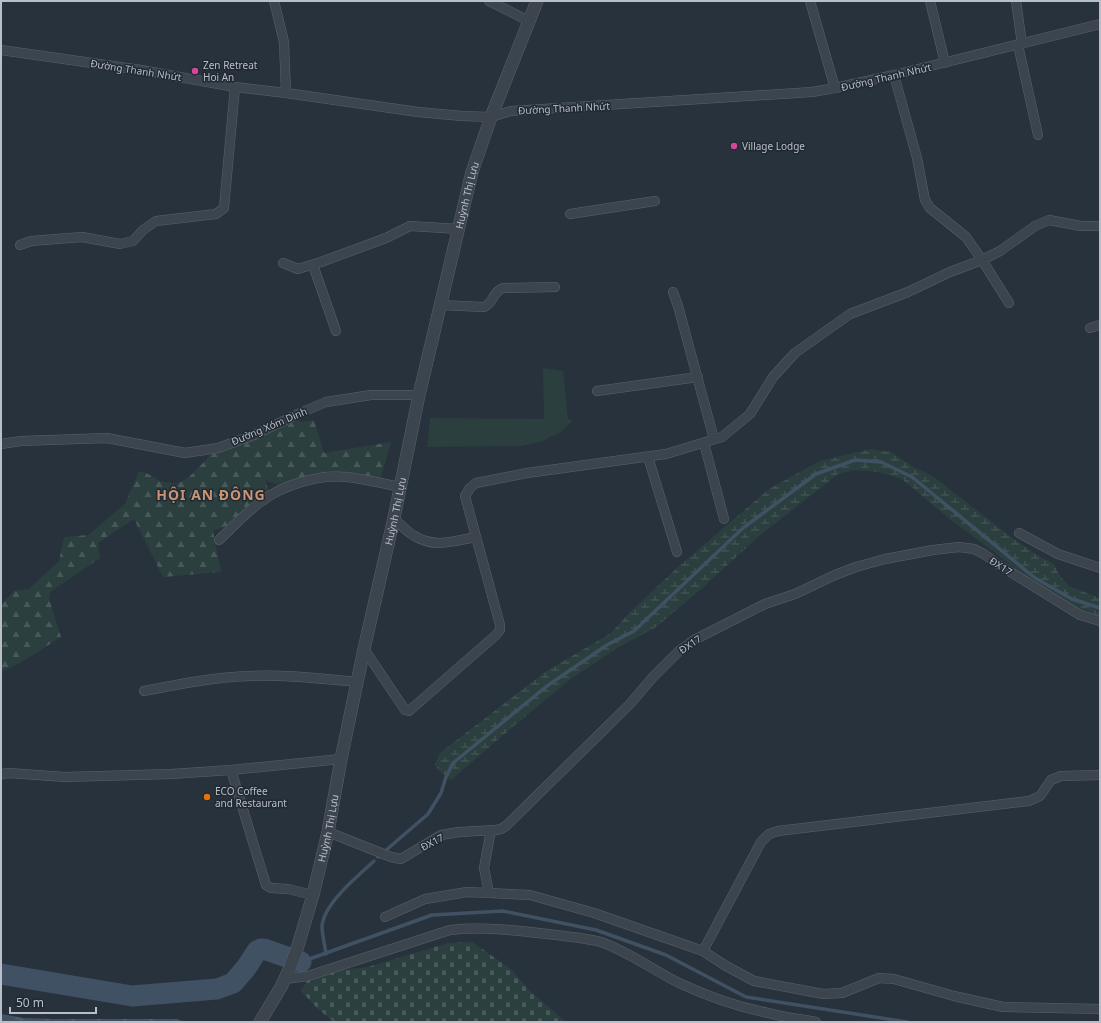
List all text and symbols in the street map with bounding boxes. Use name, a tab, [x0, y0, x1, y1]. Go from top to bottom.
street label: Đường Thanh Nhứt	[89, 56, 183, 84]
place label: Zen Retreat Hoi An	[203, 58, 258, 84]
street label: Đường Thanh Nhứt	[840, 60, 933, 94]
marker: Zen Retreat Hoi An	[190, 66, 200, 76]
street label: Đường Thanh Nhứt	[518, 99, 611, 117]
place label: Village Lodge	[742, 139, 805, 153]
marker: Village Lodge	[729, 141, 739, 151]
street label: Huỳnh Thị Lựu	[452, 160, 482, 230]
street label: Đường Xóm Dinh	[229, 404, 309, 448]
street label: Huỳnh Thị Lựu	[381, 476, 409, 546]
district label: HỘI AN ĐÔNG	[156, 485, 266, 504]
street label: ĐX17	[987, 553, 1015, 579]
street label: ĐX17	[676, 631, 704, 657]
place label: ECO Coffee and Restaurant	[215, 784, 287, 810]
marker: ECO Coffee and Restaurant	[202, 792, 212, 802]
street label: Huỳnh Thị Lựu	[314, 793, 342, 863]
street label: ĐX17	[418, 830, 446, 854]
scale bar	[10, 989, 96, 1015]
text: 50 m	[16, 994, 44, 1011]

